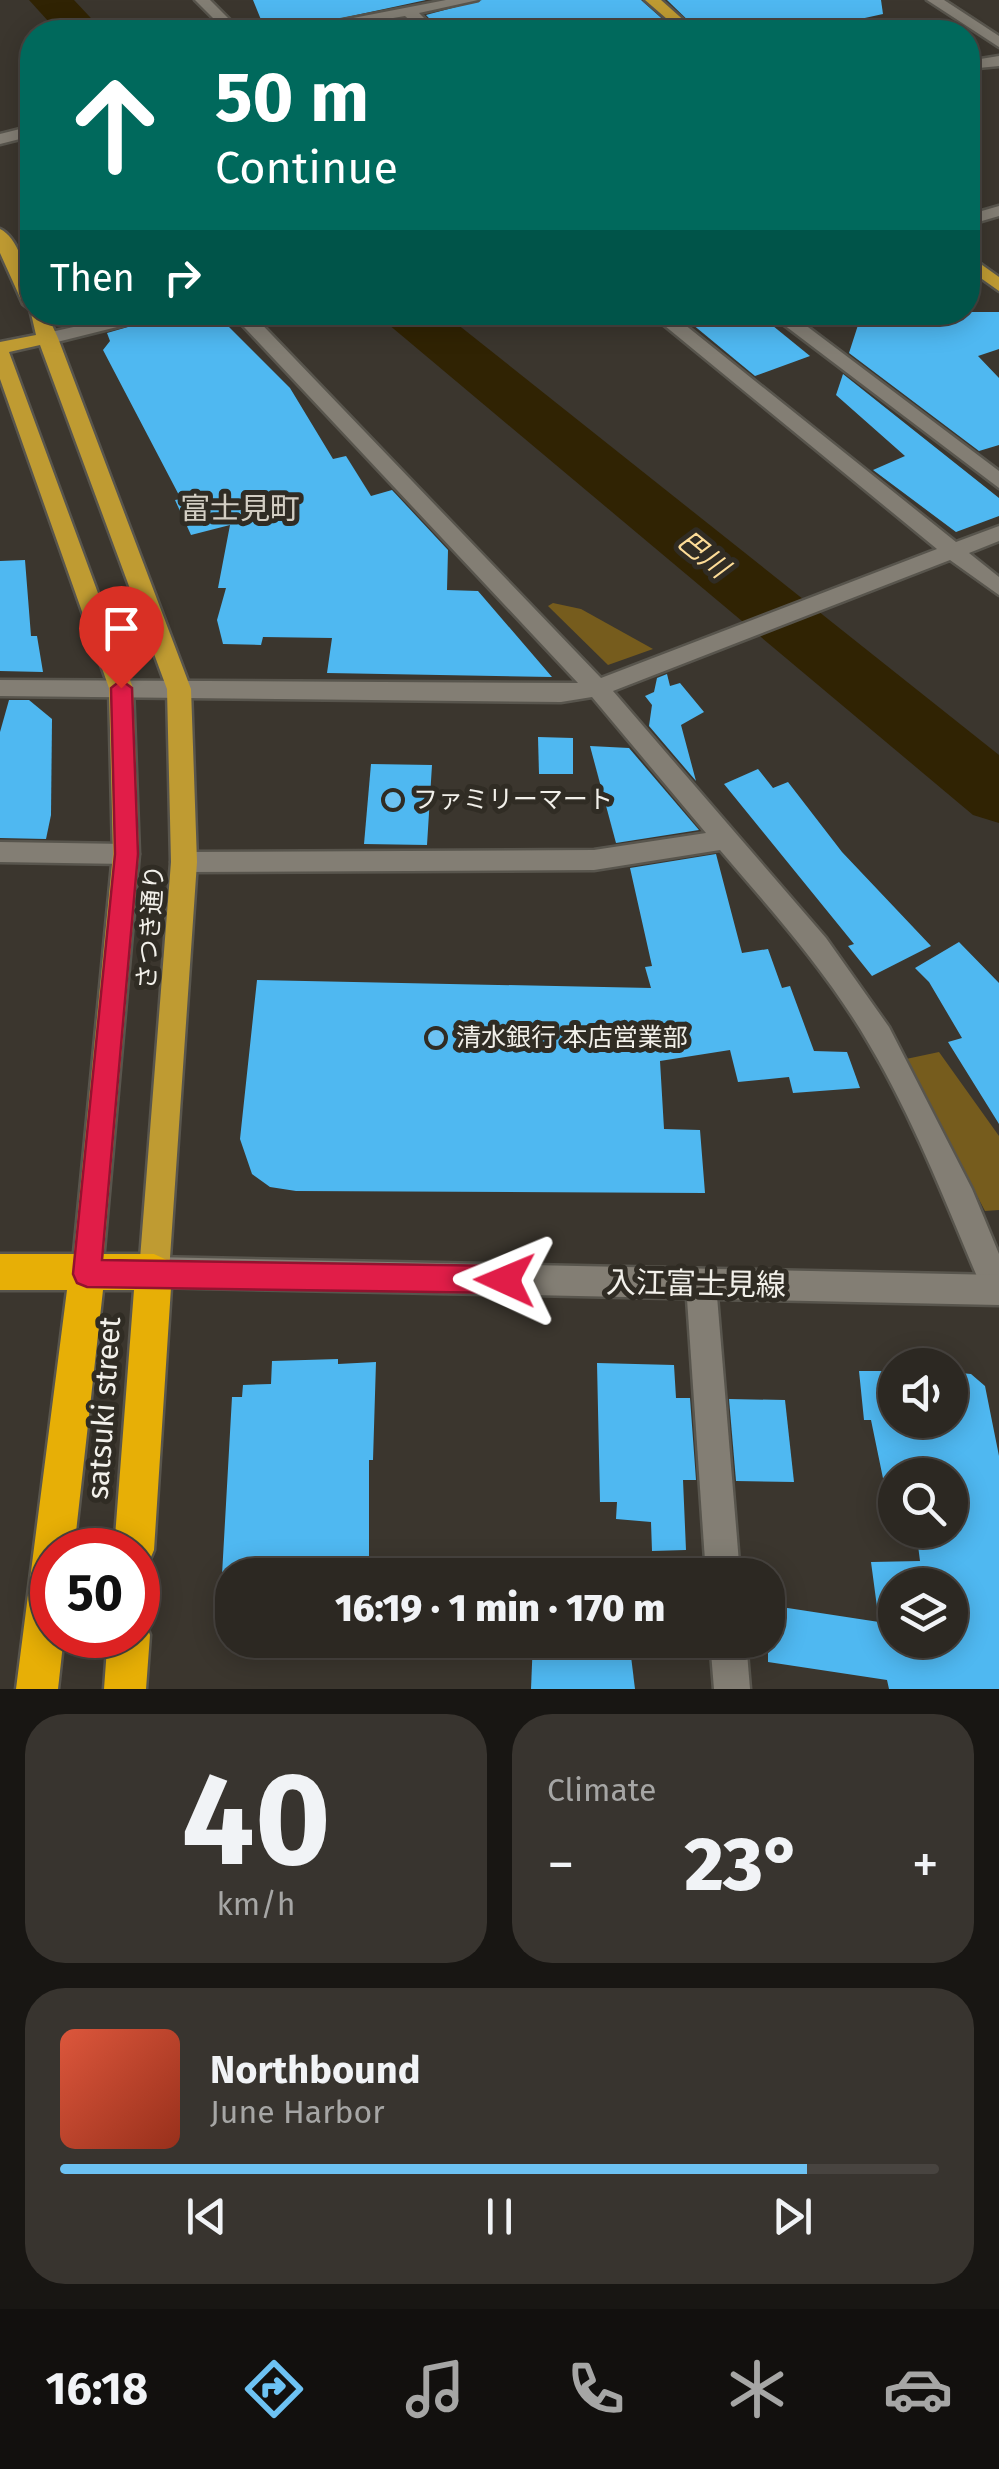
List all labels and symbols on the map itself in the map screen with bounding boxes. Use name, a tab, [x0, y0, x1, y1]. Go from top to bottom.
district label: 富士見町	[180, 491, 300, 527]
water label: 巴川	[671, 524, 737, 586]
pin	[79, 586, 164, 689]
place label: ファミリーマート	[413, 785, 613, 815]
marker: ファミリーマート	[382, 789, 404, 811]
street label: さつき通り	[132, 864, 170, 990]
place label: 清水銀行 本店営業部	[456, 1023, 688, 1053]
marker: 清水銀行 本店営業部	[425, 1027, 447, 1049]
position arrow	[453, 1228, 557, 1332]
street label: 入江富士見線	[606, 1264, 786, 1304]
street label: satsuki street	[80, 1315, 128, 1501]
speed limit sign: 50	[30, 1528, 160, 1658]

